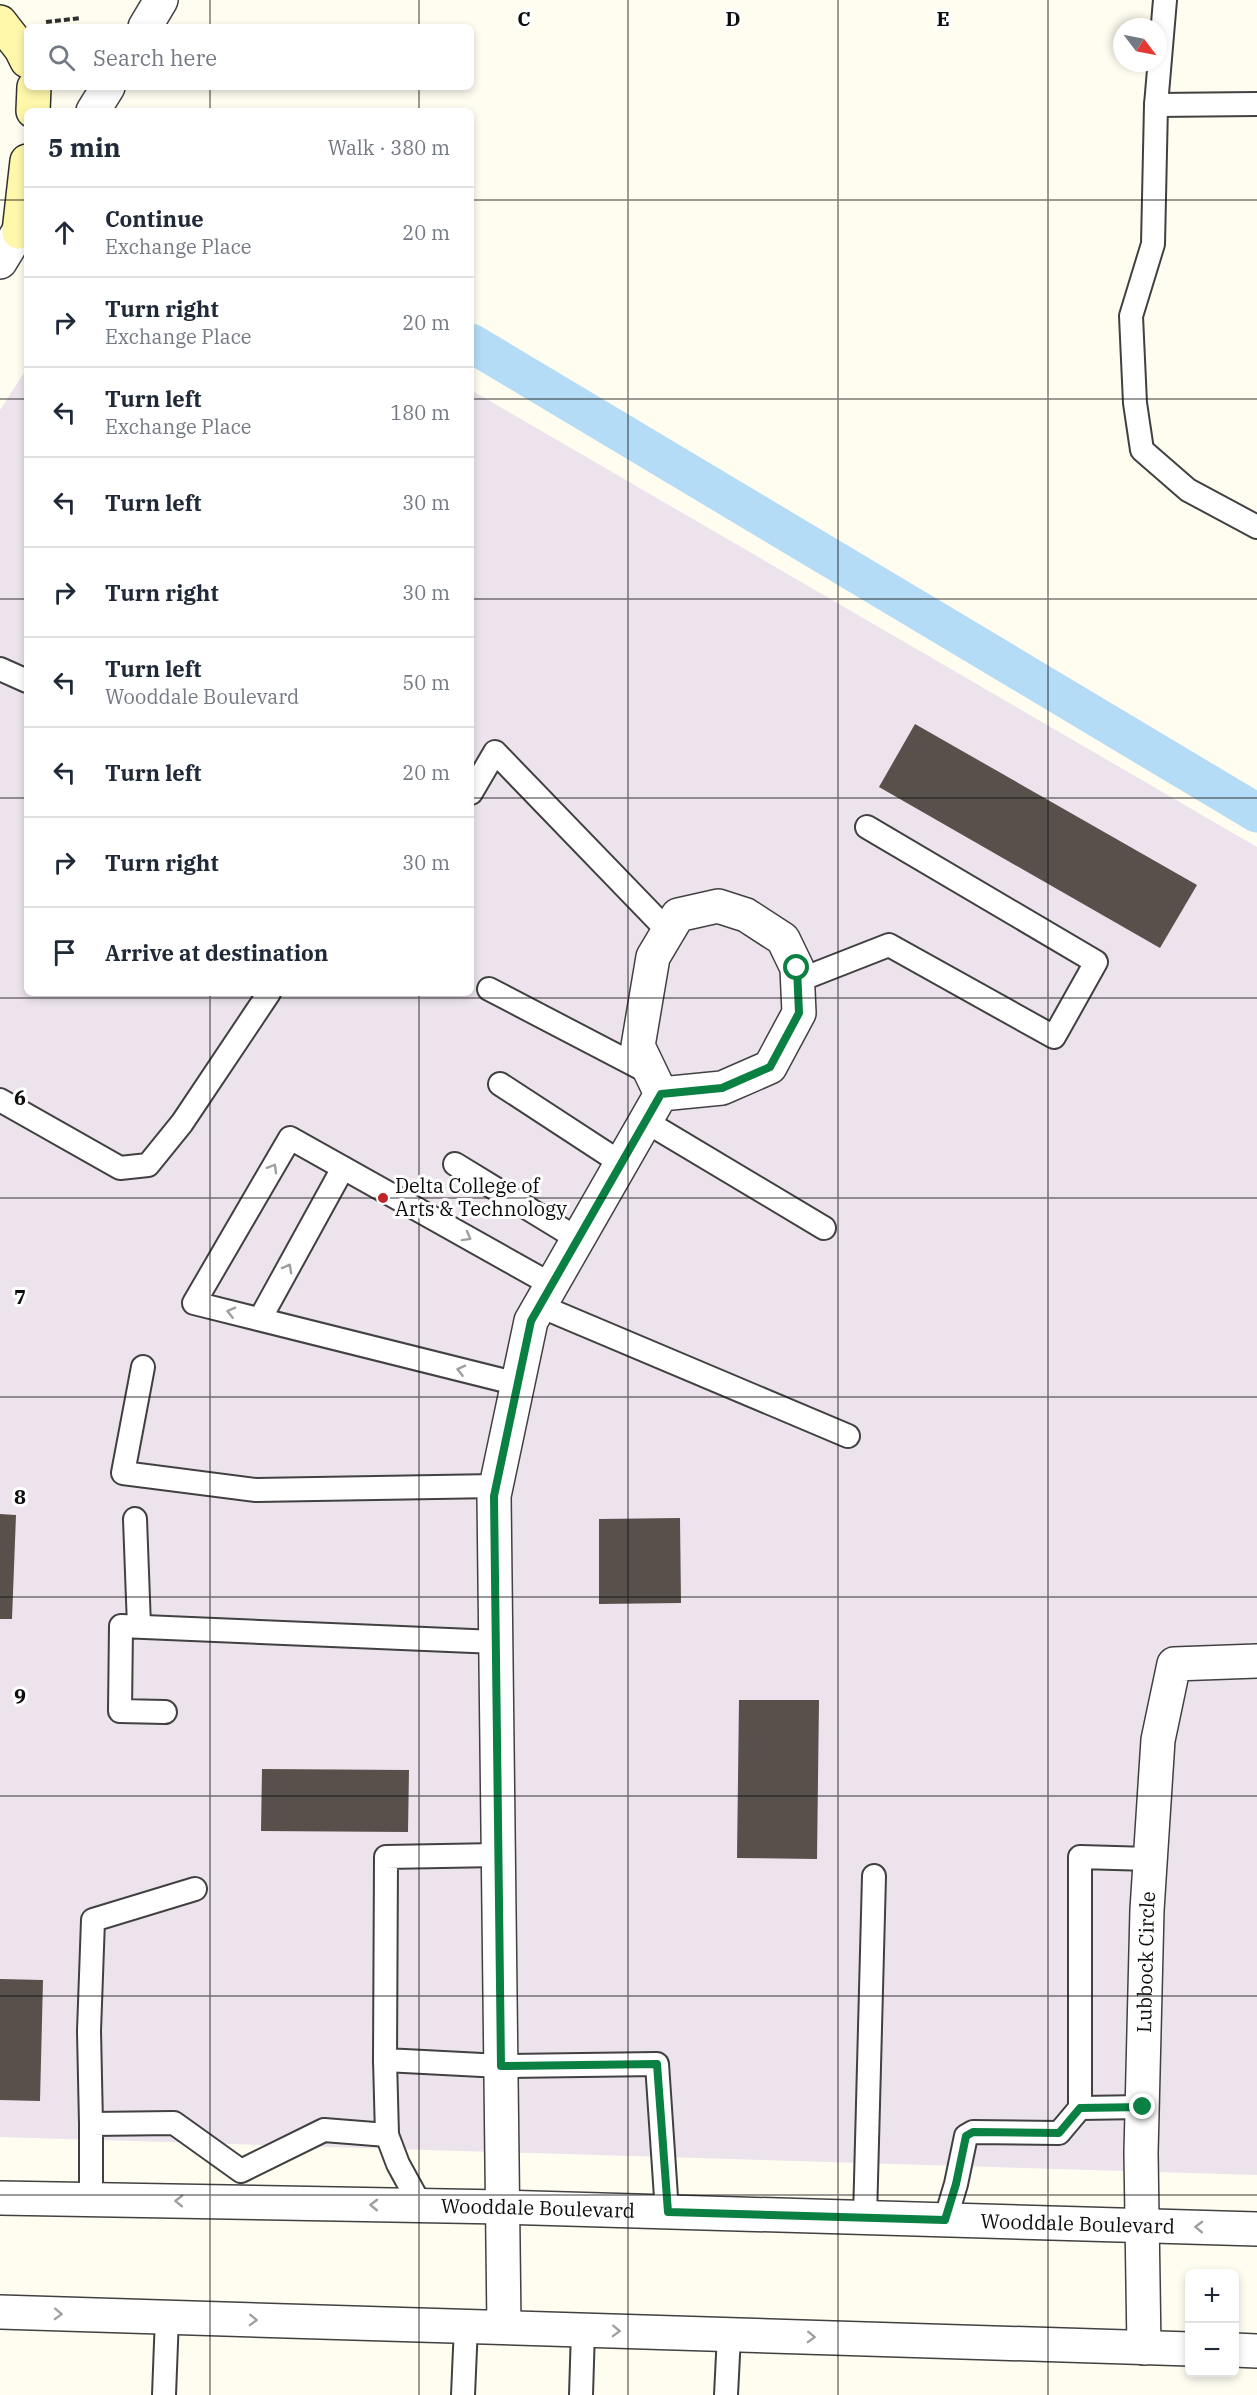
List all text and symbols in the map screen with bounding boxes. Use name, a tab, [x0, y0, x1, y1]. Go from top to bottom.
text: C	[517, 5, 531, 32]
text: D	[725, 5, 741, 32]
text: E	[936, 5, 950, 32]
north arrow	[1113, 18, 1167, 72]
search box	[24, 24, 474, 90]
icon: search	[45, 41, 78, 74]
text: Search here	[93, 43, 217, 72]
text: 5 min	[48, 130, 121, 164]
text: Walk · 380 m	[328, 134, 450, 161]
text: Continue	[105, 204, 204, 233]
icon: ahead	[48, 216, 81, 249]
text: 20 m	[402, 219, 450, 246]
text: Exchange Place	[105, 233, 252, 260]
text: Turn right	[105, 294, 219, 323]
icon: right	[48, 306, 81, 339]
text: 20 m	[402, 309, 450, 336]
text: Exchange Place	[105, 323, 252, 350]
text: Turn left	[105, 384, 201, 413]
icon: left	[48, 396, 81, 429]
text: 180 m	[390, 399, 450, 426]
text: Exchange Place	[105, 413, 252, 440]
icon: left	[48, 486, 81, 519]
text: Turn left	[105, 488, 201, 517]
text: 30 m	[402, 489, 450, 516]
icon: right	[48, 576, 81, 609]
text: Turn right	[105, 578, 219, 607]
text: 30 m	[402, 579, 450, 606]
text: Turn left	[105, 654, 201, 683]
icon: left	[48, 666, 81, 699]
text: 50 m	[402, 669, 450, 696]
text: Wooddale Boulevard	[105, 683, 299, 710]
icon: left	[48, 756, 81, 789]
text: Turn left	[105, 758, 201, 787]
text: 20 m	[402, 759, 450, 786]
icon: right	[48, 846, 81, 879]
text: Turn right	[105, 848, 219, 877]
text: 30 m	[402, 849, 450, 876]
icon: arrive	[48, 936, 81, 969]
text: Arrive at destination	[105, 938, 328, 967]
route start	[783, 954, 809, 980]
text: 6	[14, 1084, 26, 1111]
one-way arrow	[265, 1164, 277, 1174]
place label: Delta College of Arts & Technology	[395, 1172, 567, 1222]
marker: Delta College of Arts & Technology	[376, 1191, 390, 1205]
one-way arrow	[461, 1230, 471, 1241]
one-way arrow	[281, 1264, 292, 1274]
text: 7	[14, 1283, 26, 1310]
one-way arrow	[226, 1307, 236, 1320]
one-way arrow	[456, 1364, 466, 1377]
text: 8	[14, 1483, 26, 1510]
text: 9	[14, 1682, 26, 1709]
street label: Lubbock Circle	[1130, 1890, 1161, 2033]
route end	[1129, 2093, 1155, 2119]
street label: Wooddale Boulevard	[441, 2192, 635, 2224]
one-way arrow	[174, 2195, 183, 2207]
one-way arrow	[369, 2198, 378, 2211]
street label: Wooddale Boulevard	[980, 2207, 1175, 2240]
one-way arrow	[1194, 2221, 1203, 2234]
map controls	[1185, 2269, 1239, 2377]
button: +	[1185, 2269, 1239, 2323]
one-way arrow	[54, 2308, 63, 2320]
one-way arrow	[249, 2313, 258, 2326]
button: −	[1185, 2323, 1239, 2377]
one-way arrow	[612, 2325, 621, 2337]
one-way arrow	[807, 2331, 816, 2344]

